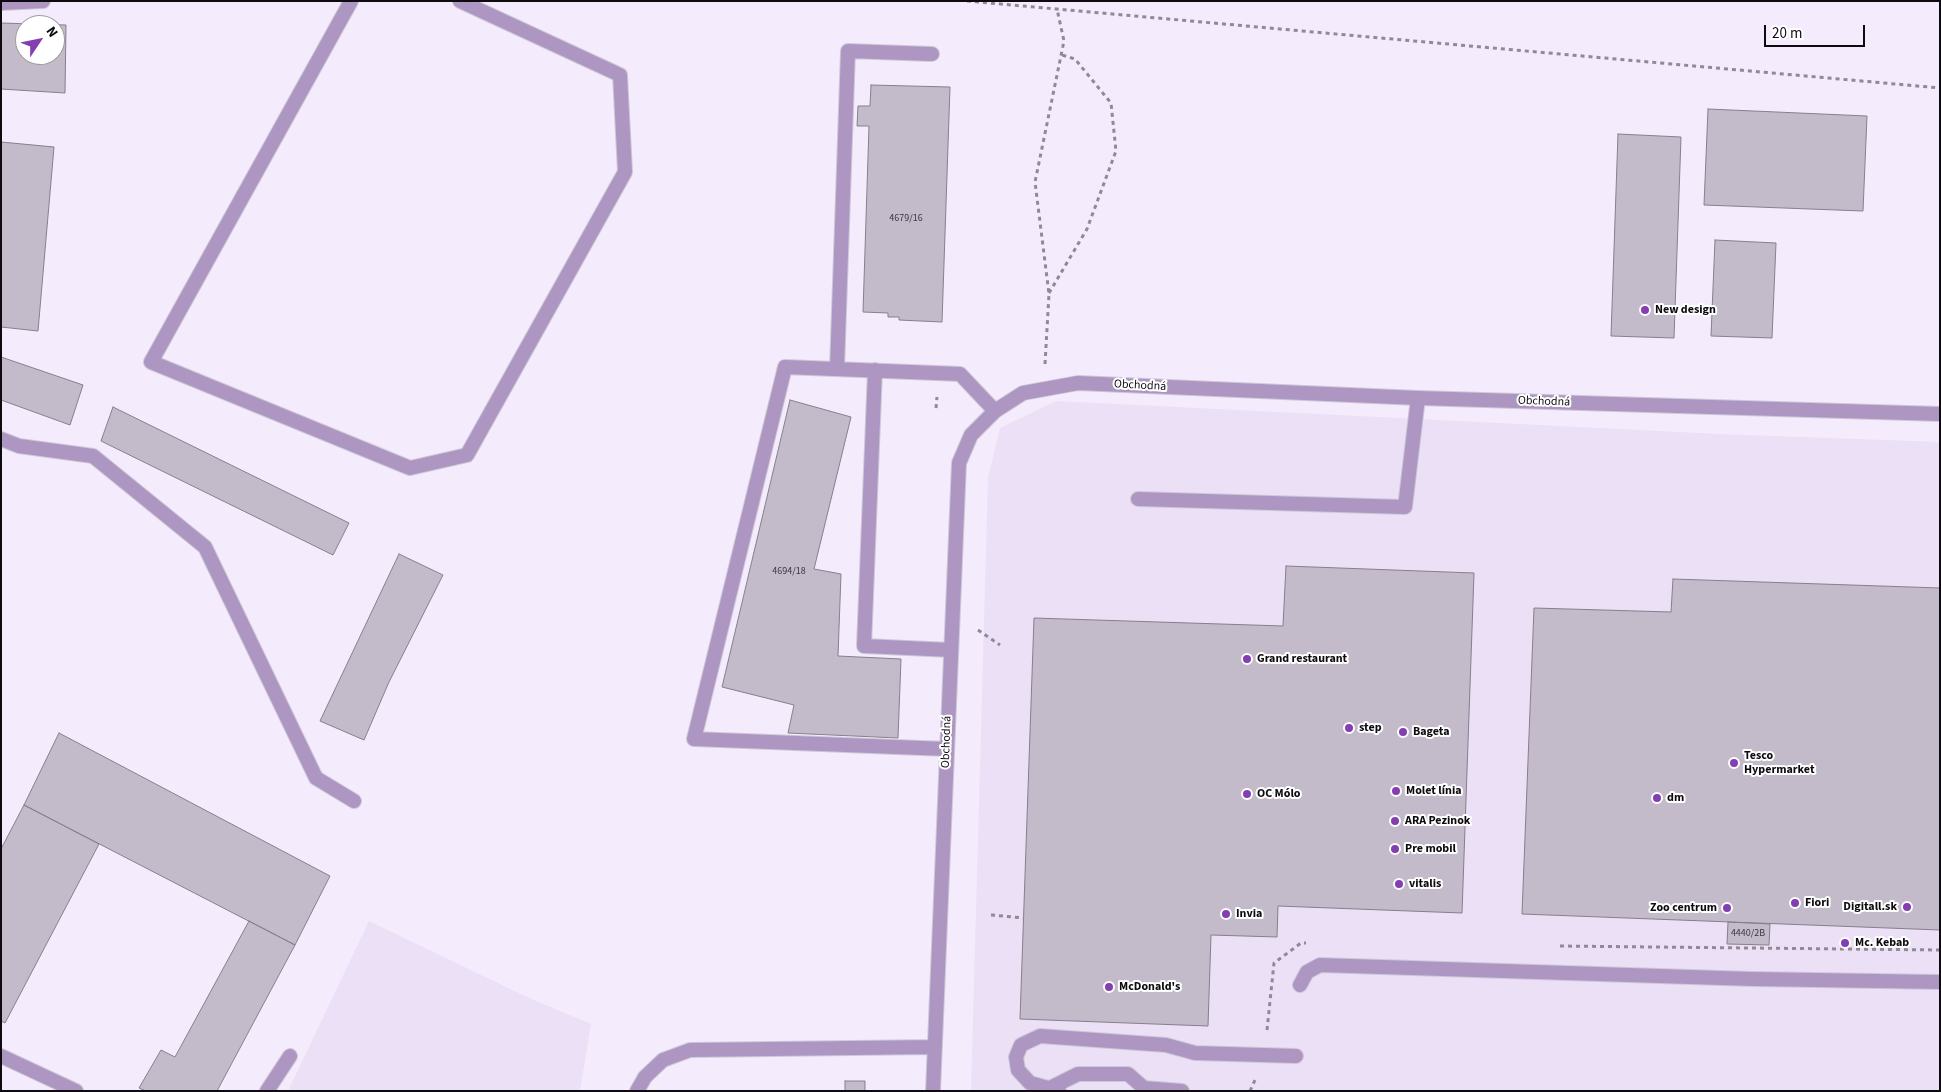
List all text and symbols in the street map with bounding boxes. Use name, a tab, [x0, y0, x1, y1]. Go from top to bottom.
north arrow	[15, 15, 65, 65]
scale bar	[1766, 15, 1867, 47]
text: N	[41, 23, 63, 42]
text: 20 m	[1772, 23, 1802, 44]
house number: 4679/16	[889, 213, 923, 225]
place label: New design	[1655, 303, 1716, 317]
marker: New design	[1639, 304, 1651, 316]
street label: Obchodná	[1113, 377, 1167, 395]
street label: Obchodná	[1518, 394, 1570, 410]
house number: 4694/18	[772, 566, 806, 578]
place label: Grand restaurant	[1257, 652, 1347, 666]
marker: Grand restaurant	[1241, 653, 1253, 665]
street label: Obchodná	[939, 716, 955, 768]
place label: step	[1359, 721, 1382, 735]
marker: step	[1343, 722, 1355, 734]
place label: Bageta	[1413, 725, 1450, 739]
marker: Bageta	[1397, 726, 1409, 738]
place label: Tesco Hypermarket	[1744, 749, 1815, 777]
marker: Tesco Hypermarket	[1728, 757, 1740, 769]
place label: Molet línia	[1406, 784, 1462, 798]
marker: Molet línia	[1390, 785, 1402, 797]
place label: OC Mólo	[1257, 787, 1300, 801]
marker: OC Mólo	[1241, 788, 1253, 800]
place label: dm	[1667, 791, 1684, 805]
marker: dm	[1651, 792, 1663, 804]
place label: ARA Pezinok	[1405, 814, 1470, 828]
marker: ARA Pezinok	[1389, 815, 1401, 827]
place label: Pre mobil	[1405, 842, 1456, 856]
marker: Pre mobil	[1389, 843, 1401, 855]
place label: vitalis	[1409, 877, 1441, 891]
marker: vitalis	[1393, 878, 1405, 890]
place label: Fiori	[1805, 896, 1829, 910]
marker: Fiori	[1789, 897, 1801, 909]
place label: Digitall.sk	[1843, 900, 1897, 914]
place label: Zoo centrum	[1650, 901, 1717, 915]
marker: Digitall.sk	[1901, 901, 1913, 913]
marker: Zoo centrum	[1721, 902, 1733, 914]
place label: Invia	[1236, 907, 1262, 921]
marker: Invia	[1220, 908, 1232, 920]
house number: 4440/2B	[1731, 928, 1765, 940]
place label: Mc. Kebab	[1855, 936, 1909, 950]
marker: Mc. Kebab	[1839, 937, 1851, 949]
place label: McDonald's	[1119, 980, 1180, 994]
marker: McDonald's	[1103, 981, 1115, 993]

